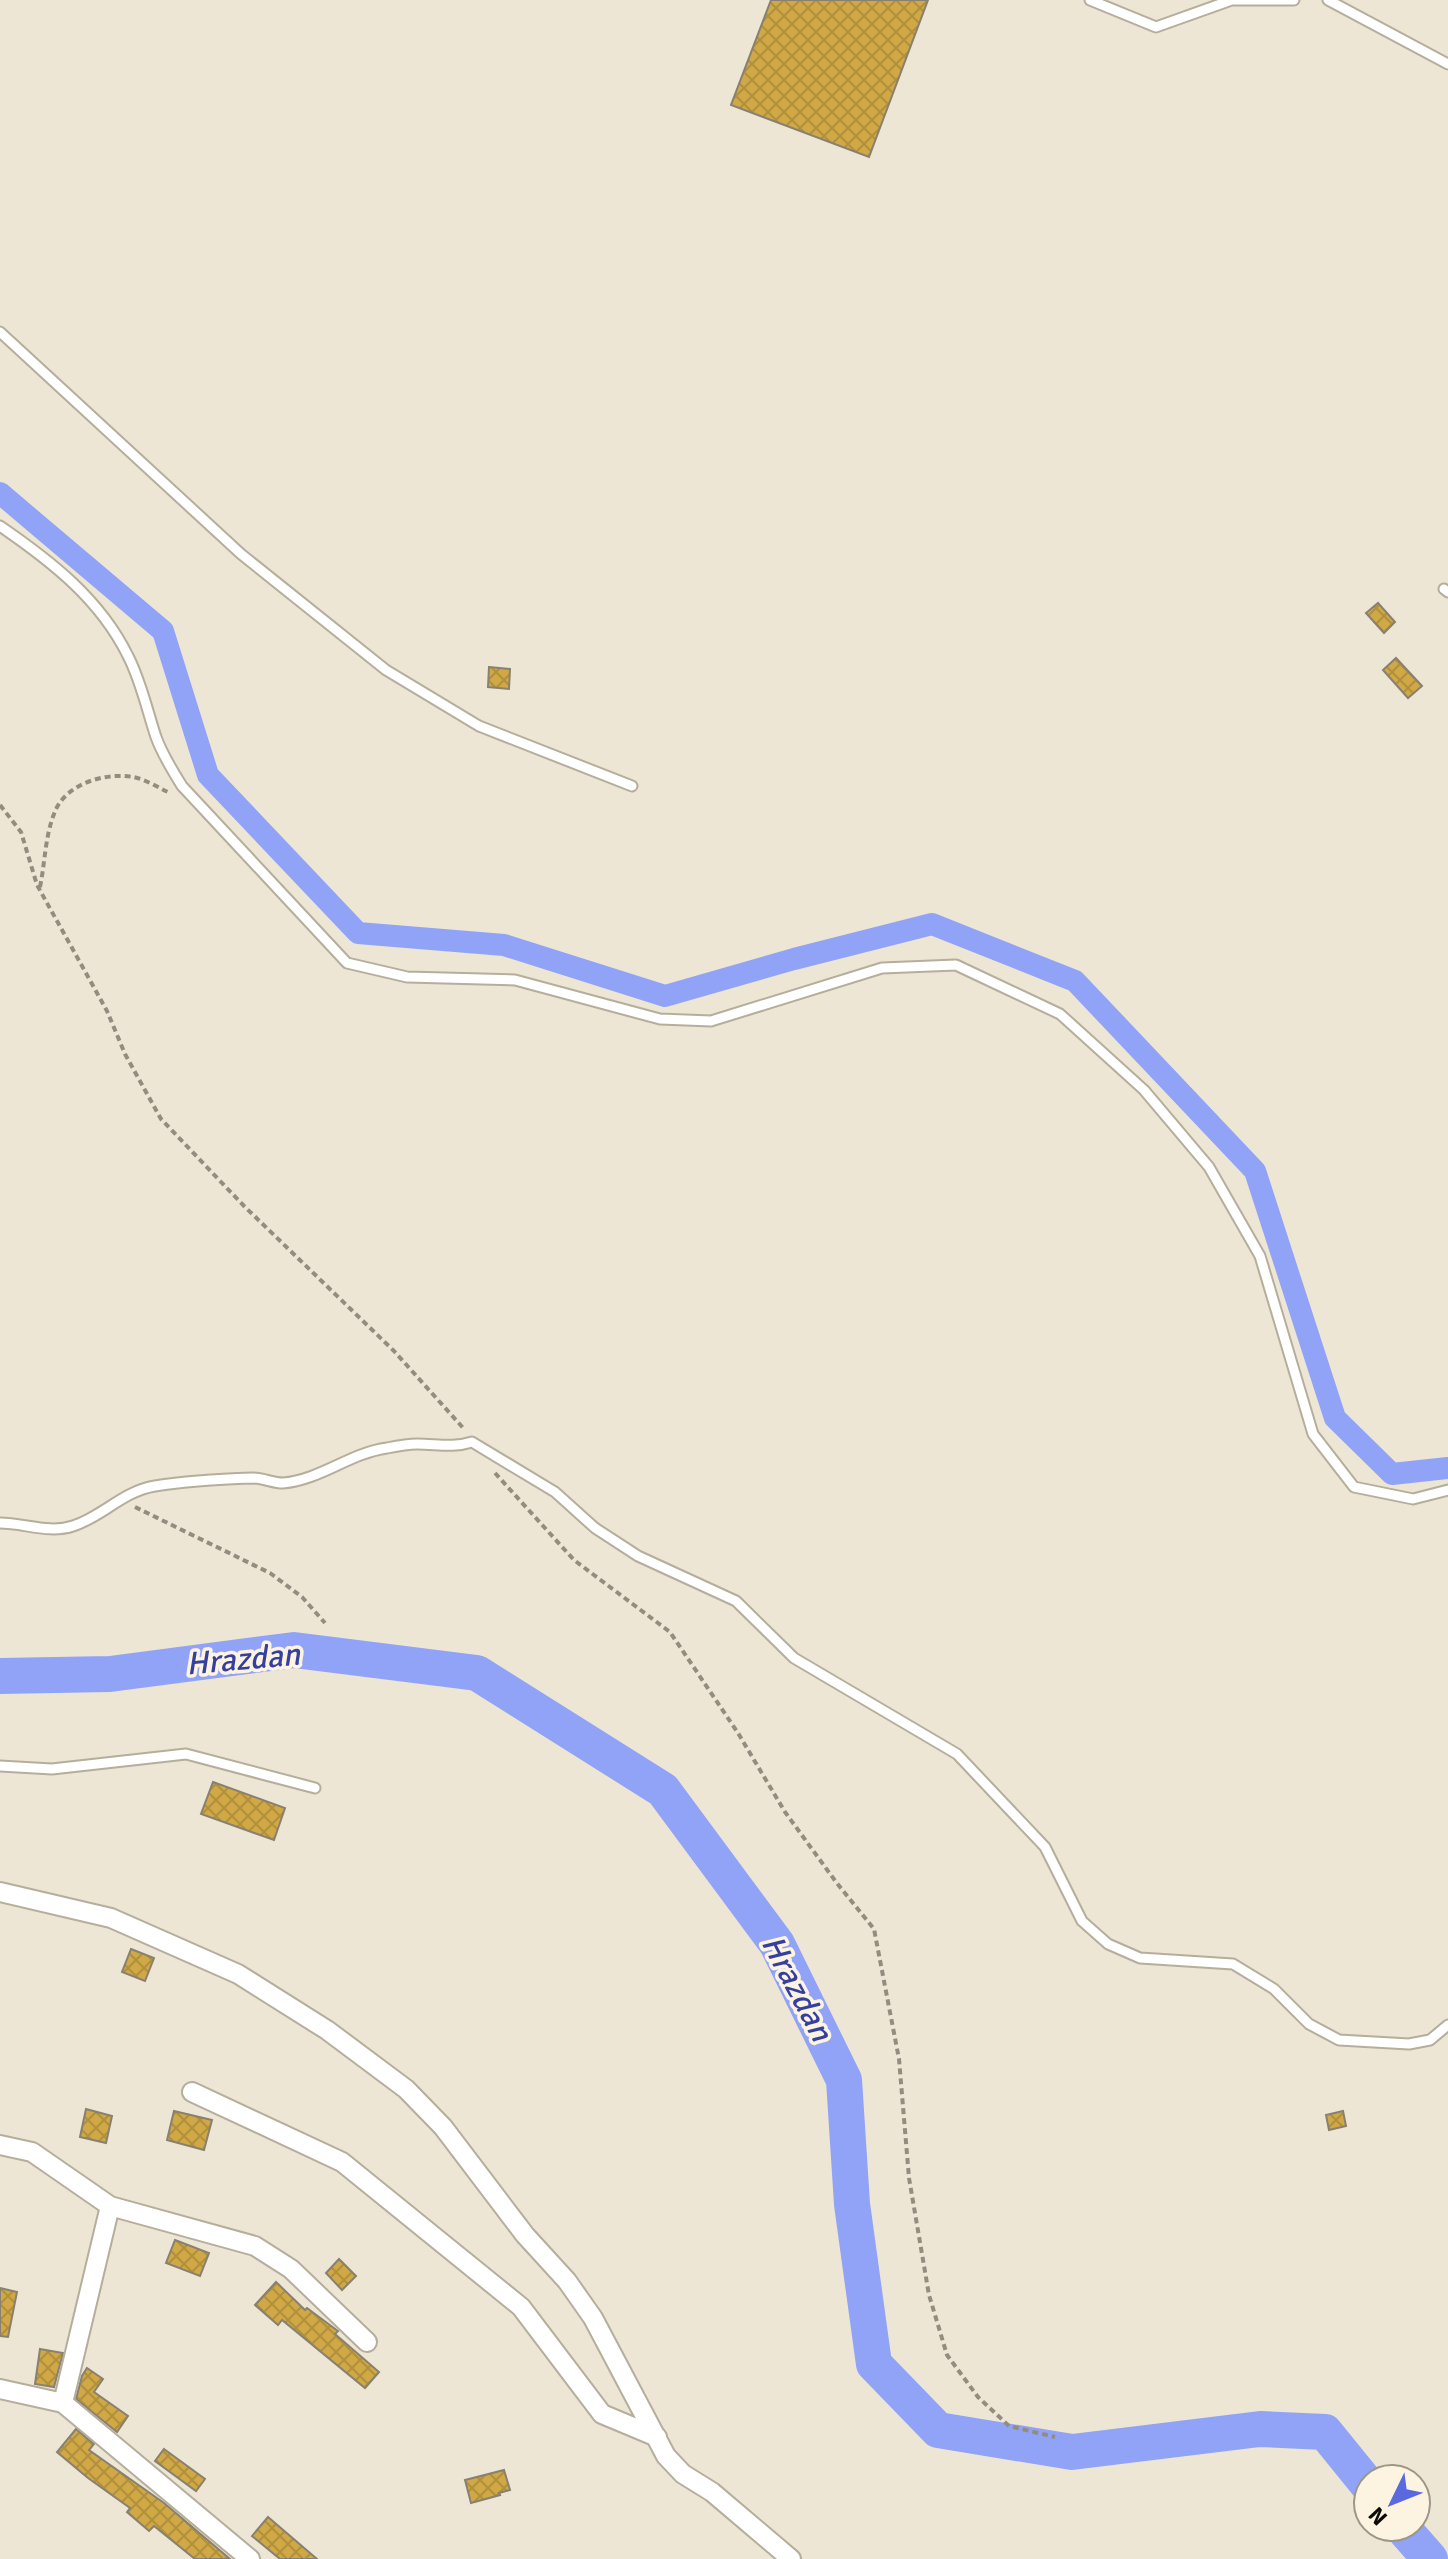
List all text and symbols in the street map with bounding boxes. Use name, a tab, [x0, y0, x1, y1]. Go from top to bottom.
water label: Hrazdan	[184, 1634, 303, 1683]
water label: Hrazdan	[753, 1928, 842, 2049]
north arrow	[1352, 2463, 1432, 2543]
text: N	[1363, 2501, 1393, 2531]

